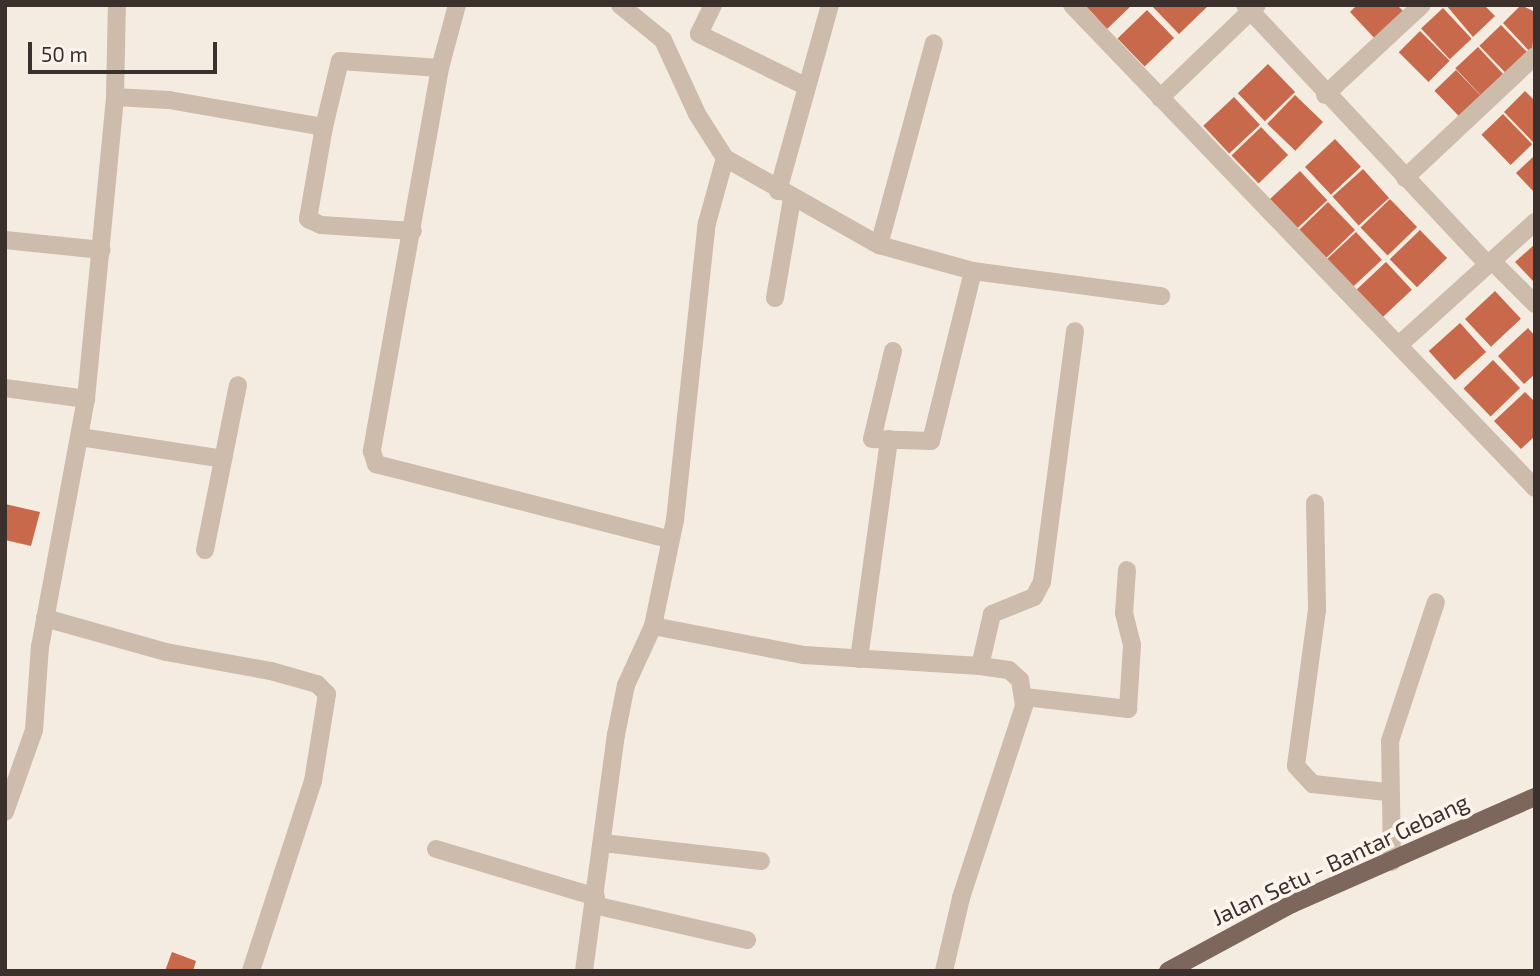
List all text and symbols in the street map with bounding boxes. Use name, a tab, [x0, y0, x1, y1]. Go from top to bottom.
scale bar	[32, 28, 220, 72]
text: 50 m	[41, 41, 88, 66]
street label: Jalan Setu - Bantar Gebang	[1207, 787, 1473, 931]

